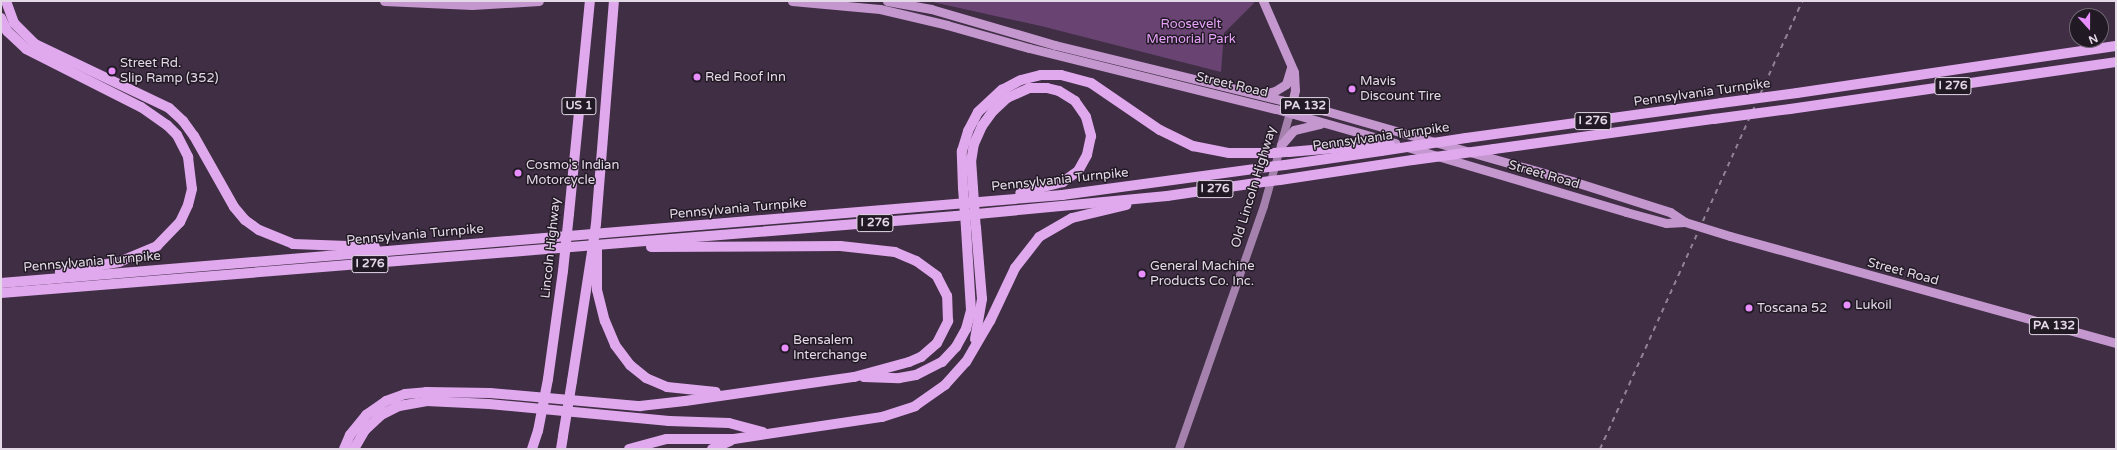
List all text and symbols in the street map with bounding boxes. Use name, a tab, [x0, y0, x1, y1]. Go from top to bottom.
north arrow	[2069, 8, 2109, 48]
park label: Roosevelt Memorial Park	[1146, 17, 1236, 48]
text: N	[2087, 31, 2100, 46]
place label: Street Rd. Slip Ramp (352)	[120, 56, 219, 87]
marker: Street Rd. Slip Ramp (352)	[107, 66, 117, 76]
place label: Red Roof Inn	[705, 69, 786, 85]
street label: Street Road	[1195, 69, 1269, 101]
marker: Red Roof Inn	[692, 72, 702, 82]
place label: Mavis Discount Tire	[1360, 74, 1441, 105]
street label: Pennsylvania Turnpike	[1633, 76, 1771, 110]
road number: I 276	[1934, 76, 1972, 96]
marker: Mavis Discount Tire	[1347, 84, 1357, 94]
road number: US 1	[561, 96, 597, 116]
road number: PA 132	[1279, 96, 1331, 116]
road number: I 276	[1574, 111, 1612, 131]
street label: Pennsylvania Turnpike	[1312, 120, 1450, 154]
street label: Old Lincoln Highway	[1228, 124, 1280, 250]
street label: Street Road	[1507, 157, 1581, 193]
place label: Cosmo's Indian Motorcycle	[526, 158, 619, 189]
street label: Pennsylvania Turnpike	[991, 165, 1129, 195]
marker: Cosmo's Indian Motorcycle	[513, 168, 523, 178]
road number: I 276	[1196, 179, 1234, 199]
street label: Pennsylvania Turnpike	[669, 195, 807, 223]
street label: Lincoln Highway	[538, 197, 564, 299]
road number: I 276	[856, 213, 894, 233]
street label: Pennsylvania Turnpike	[346, 221, 484, 249]
street label: Pennsylvania Turnpike	[23, 248, 161, 276]
road number: I 276	[351, 254, 389, 274]
street label: Street Road	[1866, 255, 1940, 289]
place label: General Machine Products Co. Inc.	[1150, 259, 1255, 290]
marker: General Machine Products Co. Inc.	[1137, 269, 1147, 279]
place label: Lukoil	[1855, 297, 1892, 313]
place label: Toscana 52	[1757, 300, 1827, 316]
marker: Lukoil	[1842, 300, 1852, 310]
marker: Toscana 52	[1744, 303, 1754, 313]
road number: PA 132	[2028, 316, 2080, 336]
place label: Bensalem Interchange	[793, 333, 867, 364]
marker: Bensalem Interchange	[780, 343, 790, 353]

